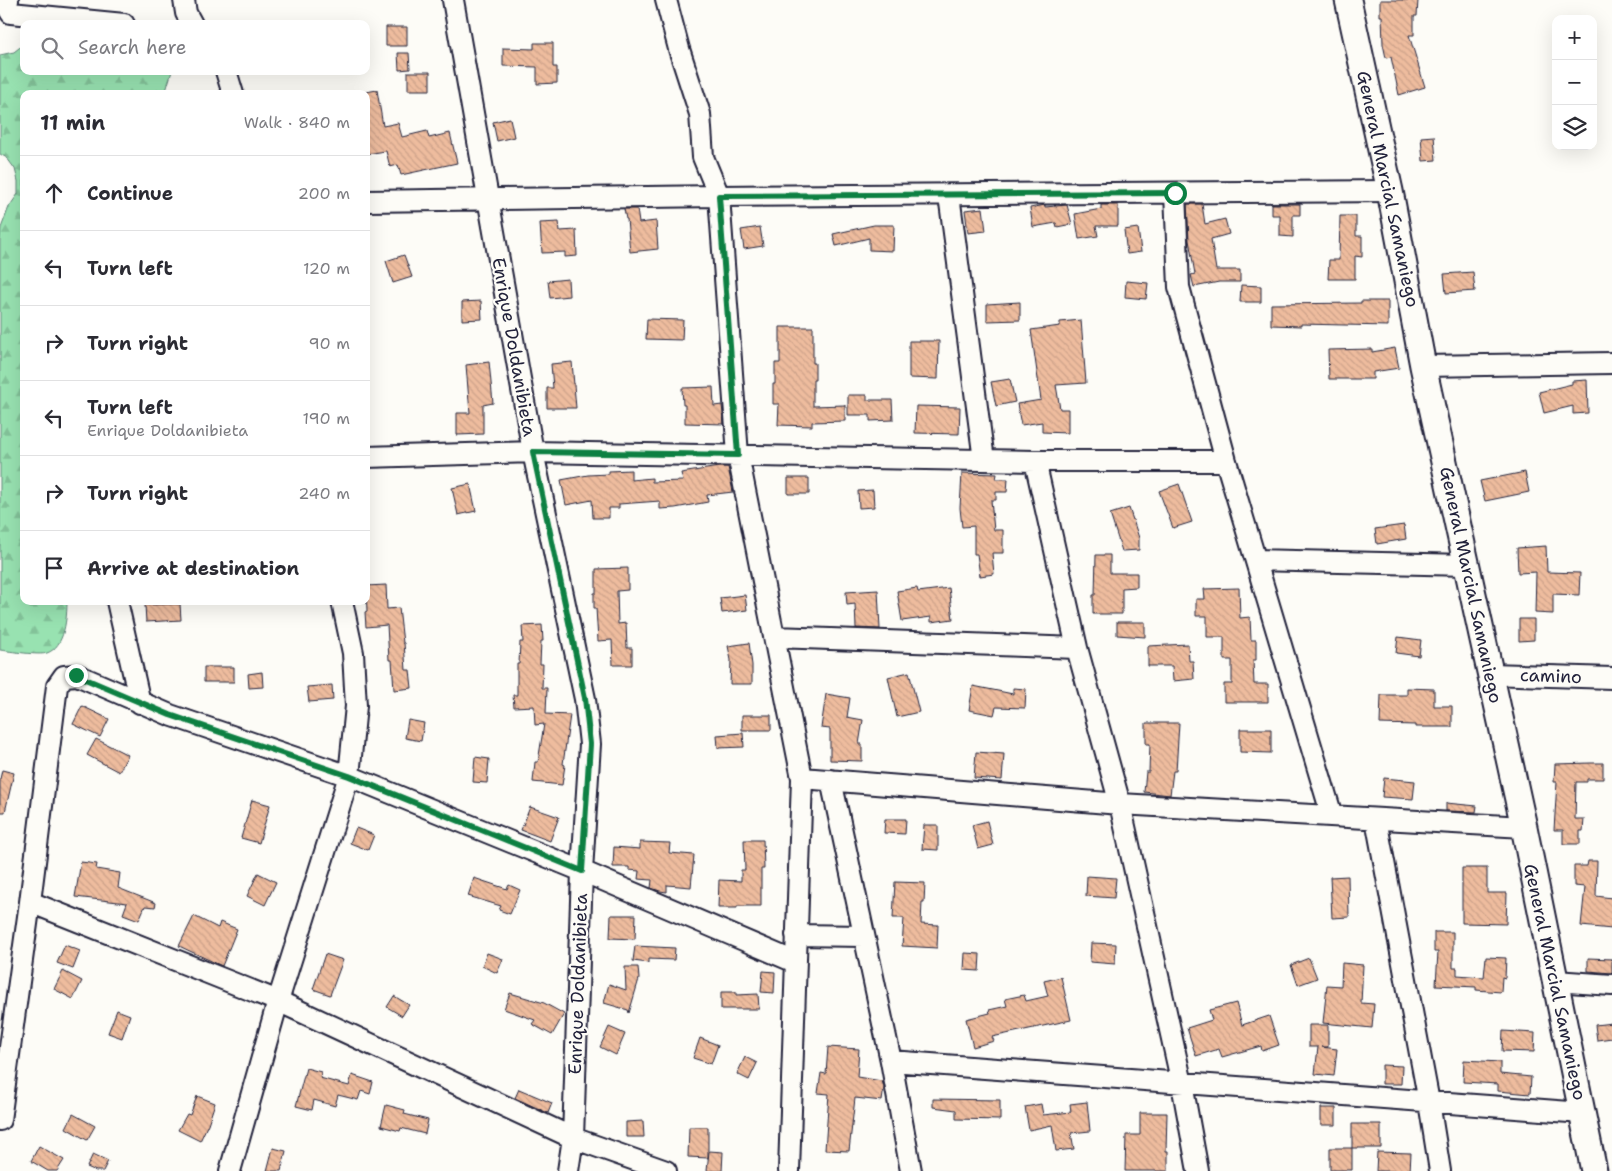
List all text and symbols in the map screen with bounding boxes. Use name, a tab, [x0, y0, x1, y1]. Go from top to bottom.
map controls	[1552, 15, 1597, 150]
button: +	[1552, 15, 1597, 60]
search box	[20, 20, 370, 75]
icon: search	[38, 34, 66, 62]
text: Search here	[78, 35, 187, 60]
button: −	[1552, 60, 1597, 105]
street label: General Marcial Samaniego	[1351, 69, 1425, 309]
button: layers	[1552, 105, 1597, 150]
text: 11 min	[40, 109, 105, 137]
text: Walk · 840 m	[244, 112, 350, 133]
icon: ahead	[40, 179, 68, 207]
text: Continue	[87, 181, 173, 206]
route start	[1164, 182, 1187, 205]
text: 200 m	[298, 183, 350, 204]
icon: left	[40, 254, 68, 282]
text: Turn left	[87, 256, 173, 281]
street label: Enrique Doldanibieta	[486, 256, 542, 438]
text: 120 m	[303, 258, 350, 279]
icon: right	[40, 329, 68, 357]
text: Turn right	[87, 331, 188, 356]
text: 90 m	[309, 333, 350, 354]
text: Turn left	[87, 395, 173, 420]
icon: left	[40, 404, 68, 432]
text: 190 m	[303, 408, 350, 429]
text: Enrique Doldanibieta	[87, 420, 248, 441]
street label: General Marcial Samaniego	[1434, 465, 1508, 705]
icon: right	[40, 479, 68, 507]
text: Turn right	[87, 481, 188, 506]
text: 240 m	[298, 483, 350, 504]
icon: arrive	[40, 554, 68, 582]
text: Arrive at destination	[87, 556, 299, 581]
street label: camino	[1520, 663, 1582, 689]
route end	[65, 664, 88, 687]
street label: General Marcial Samaniego	[1518, 862, 1592, 1102]
street label: Enrique Doldanibieta	[563, 893, 593, 1075]

